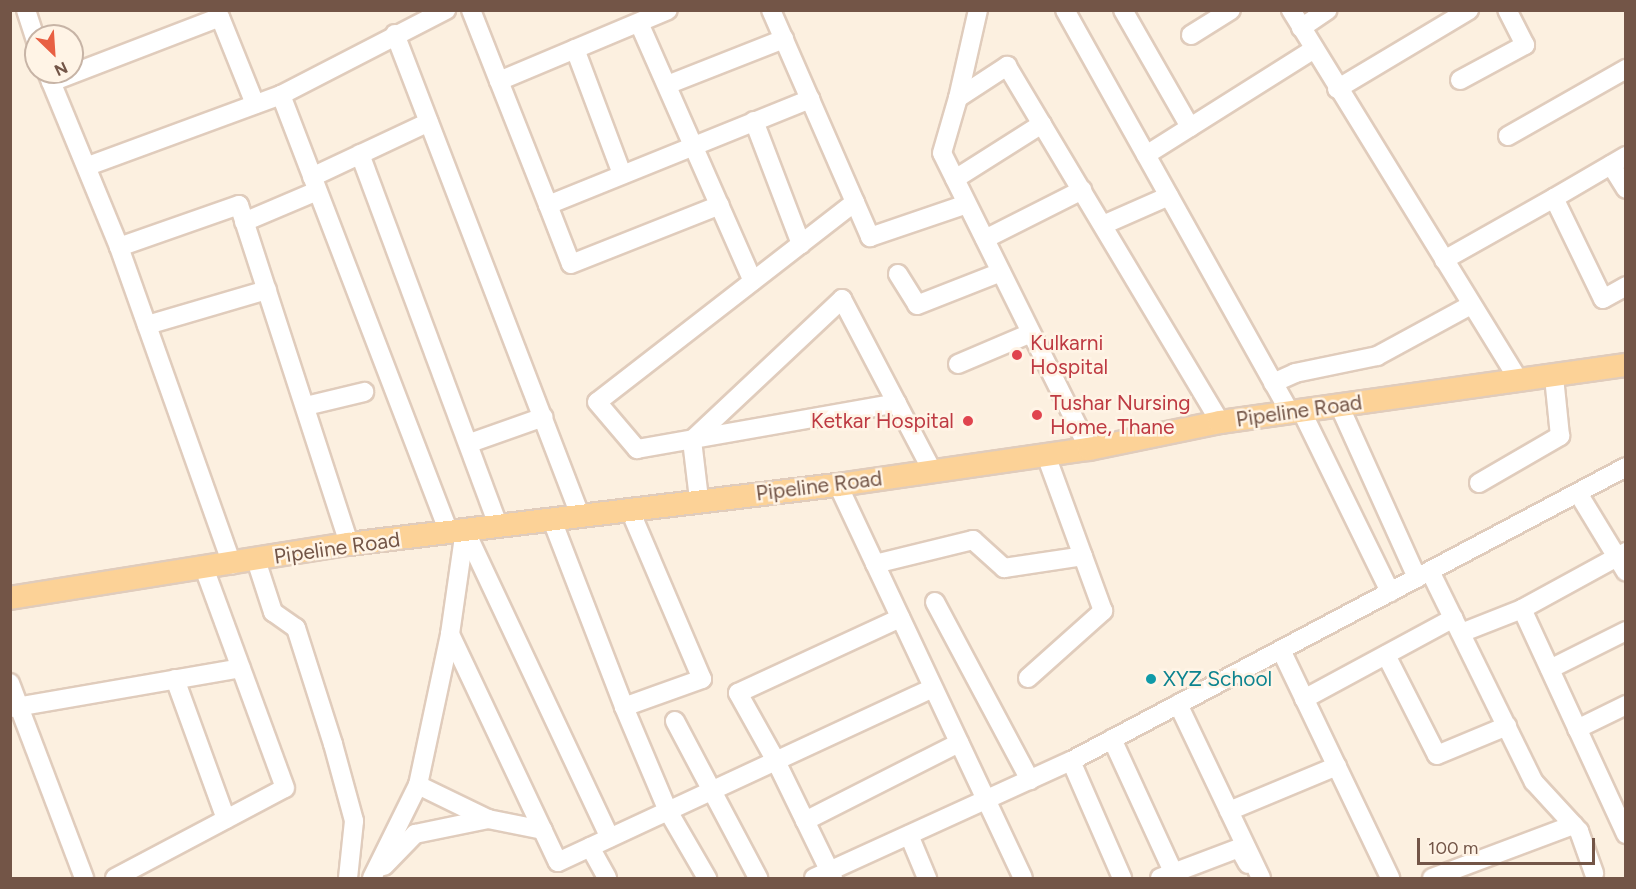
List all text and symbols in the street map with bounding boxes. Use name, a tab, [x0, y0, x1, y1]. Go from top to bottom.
north arrow	[24, 24, 84, 84]
text: N	[51, 58, 71, 80]
place label: Kulkarni Hospital	[1030, 330, 1108, 380]
marker: Kulkarni Hospital	[1008, 346, 1026, 364]
place label: Tushar Nursing Home, Thane	[1050, 390, 1191, 440]
street label: Pipeline Road	[1234, 390, 1364, 432]
marker: Tushar Nursing Home, Thane	[1028, 406, 1046, 424]
place label: Ketkar Hospital	[811, 408, 954, 434]
marker: Ketkar Hospital	[959, 412, 977, 430]
street label: Pipeline Road	[754, 466, 884, 506]
street label: Pipeline Road	[272, 527, 402, 569]
place label: XYZ School	[1163, 666, 1272, 692]
marker: XYZ School	[1144, 672, 1158, 686]
scale bar	[1420, 826, 1598, 864]
text: 100 m	[1428, 837, 1478, 859]

